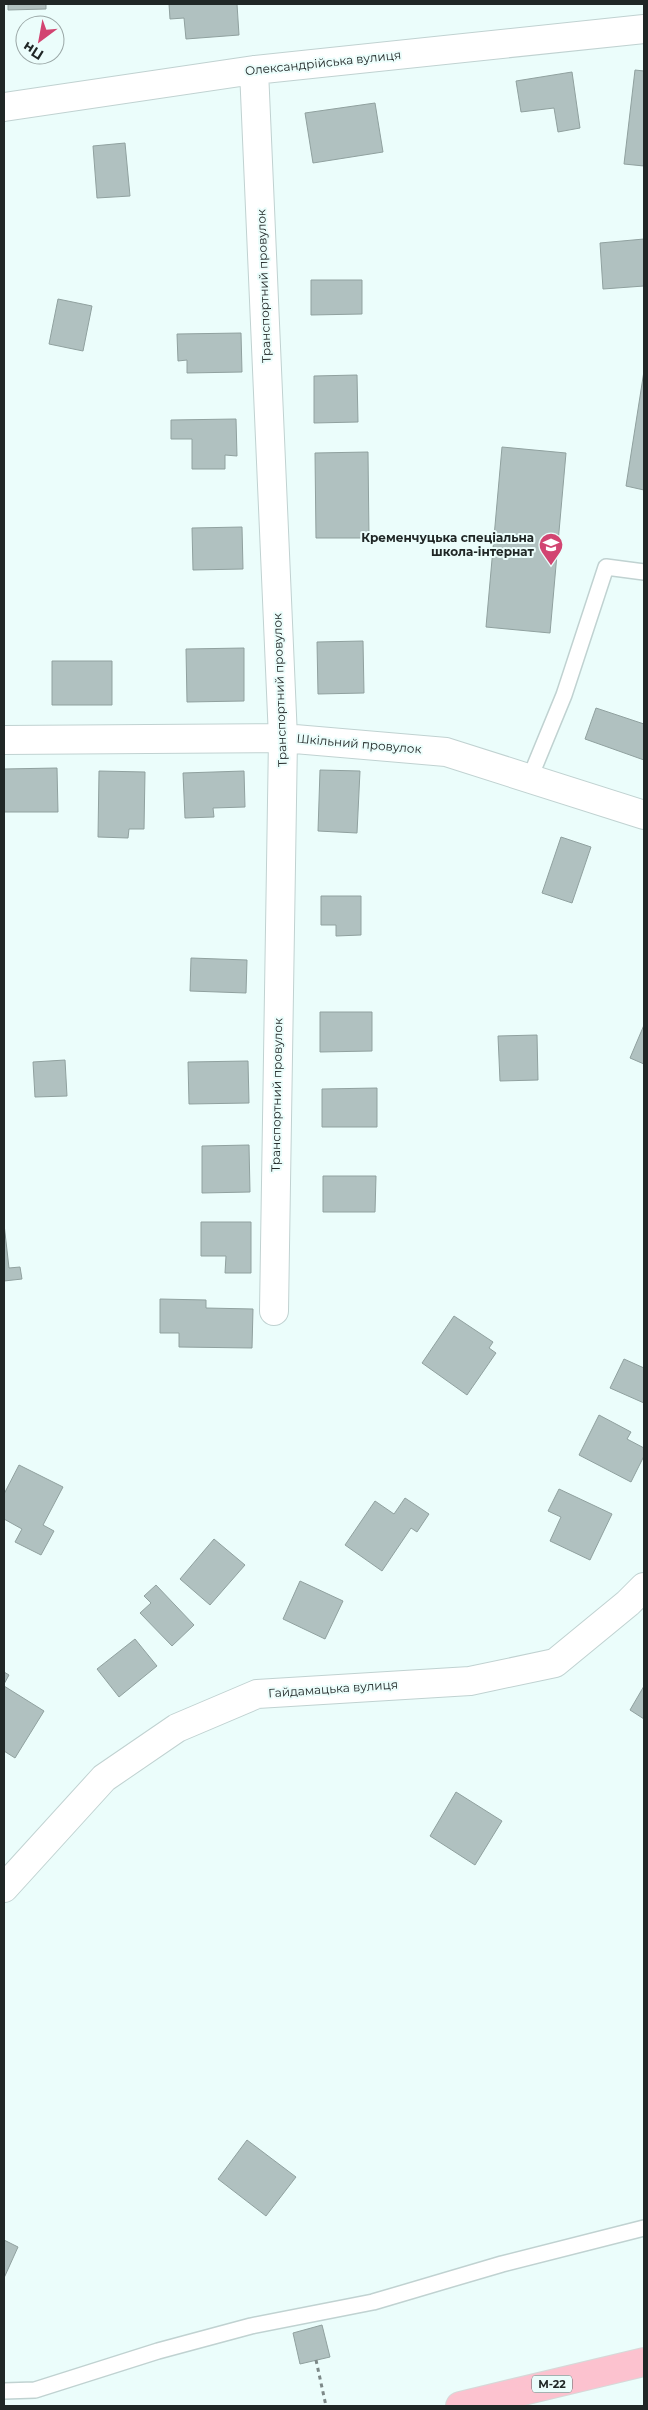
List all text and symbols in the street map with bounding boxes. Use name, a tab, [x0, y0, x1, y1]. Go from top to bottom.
north arrow	[15, 15, 65, 65]
text: Пн	[19, 38, 47, 64]
street label: Олександрійська вулиця	[244, 47, 402, 78]
street label: Транспортний провулок	[253, 209, 274, 363]
place label: Кременчуцька спеціальна школа-інтернат	[361, 530, 535, 559]
school or university icon: Кременчуцька спеціальна школа-інтернат	[538, 532, 564, 566]
street label: Транспортний провулок	[269, 613, 290, 767]
street label: Шкільний провулок	[296, 731, 422, 756]
street label: Транспортний провулок	[268, 1018, 285, 1172]
street label: Гайдамацька вулиця	[268, 1676, 398, 1701]
road number: М-22	[532, 2376, 572, 2392]

